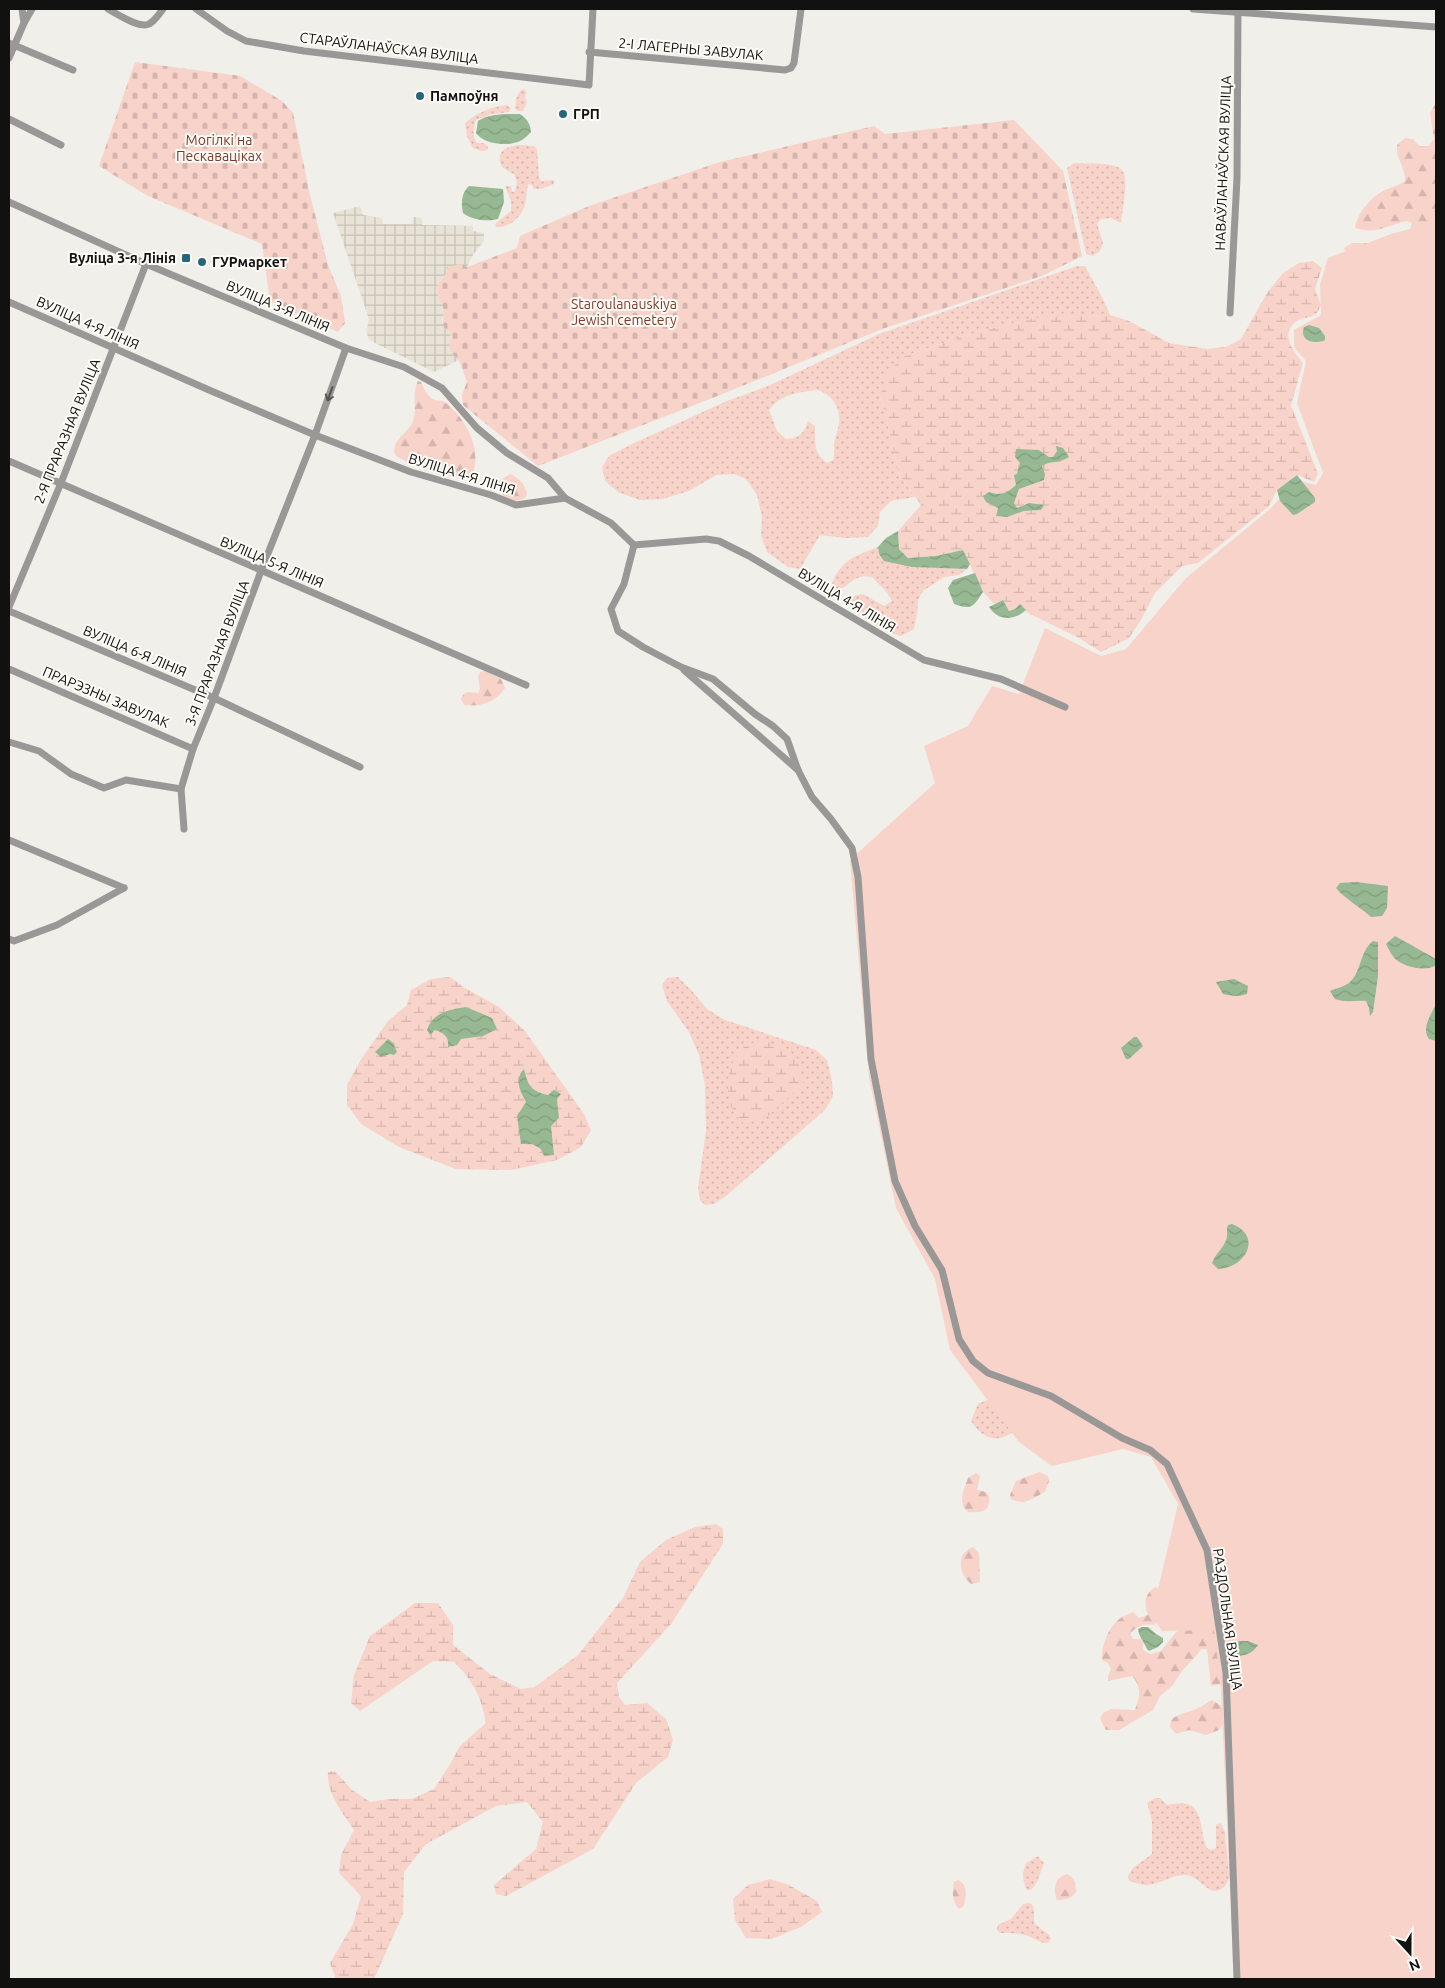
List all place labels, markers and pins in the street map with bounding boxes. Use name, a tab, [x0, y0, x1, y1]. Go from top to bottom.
place label: Пампоўня	[430, 88, 499, 104]
marker: Пампоўня	[414, 90, 426, 102]
place label: ГРП	[573, 106, 600, 122]
marker: ГРП	[557, 108, 569, 120]
place label: Вуліца 3-я Лінія	[69, 250, 176, 266]
marker: Вуліца 3-я Лінія	[180, 252, 192, 264]
place label: ГУРмаркет	[212, 254, 287, 270]
marker: ГУРмаркет	[196, 256, 208, 268]

